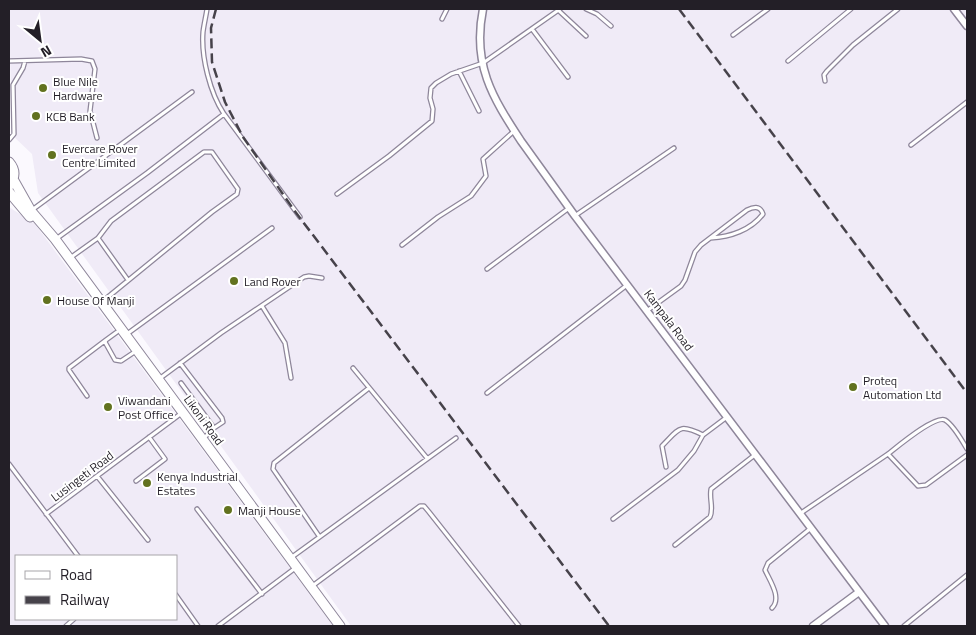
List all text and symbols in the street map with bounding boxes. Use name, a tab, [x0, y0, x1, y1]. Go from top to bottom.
north arrow	[15, 15, 65, 65]
text: N	[37, 40, 56, 63]
place label: Blue Nile Hardware	[53, 72, 103, 105]
marker: Blue Nile Hardware	[37, 82, 49, 94]
place label: KCB Bank	[46, 107, 95, 126]
marker: KCB Bank	[30, 110, 42, 122]
place label: Evercare Rover Centre Limited	[62, 139, 138, 172]
marker: Evercare Rover Centre Limited	[46, 149, 58, 161]
place label: Land Rover	[244, 272, 301, 291]
marker: Land Rover	[228, 275, 240, 287]
street label: Kampala Road	[640, 285, 698, 355]
place label: House Of Manji	[57, 291, 134, 310]
marker: House Of Manji	[41, 294, 53, 306]
place label: Proteq Automation Ltd	[863, 371, 941, 404]
marker: Proteq Automation Ltd	[847, 381, 859, 393]
place label: Viwandani Post Office	[118, 391, 174, 424]
street label: Likoni Road	[179, 391, 229, 449]
marker: Viwandani Post Office	[102, 401, 114, 413]
street label: Lusingeti Road	[47, 446, 117, 506]
place label: Kenya Industrial Estates	[157, 467, 238, 500]
marker: Kenya Industrial Estates	[141, 477, 153, 489]
place label: Manji House	[238, 501, 301, 520]
marker: Manji House	[222, 504, 234, 516]
legend	[15, 555, 178, 620]
text: Road	[60, 563, 92, 586]
text: Railway	[60, 588, 110, 611]

